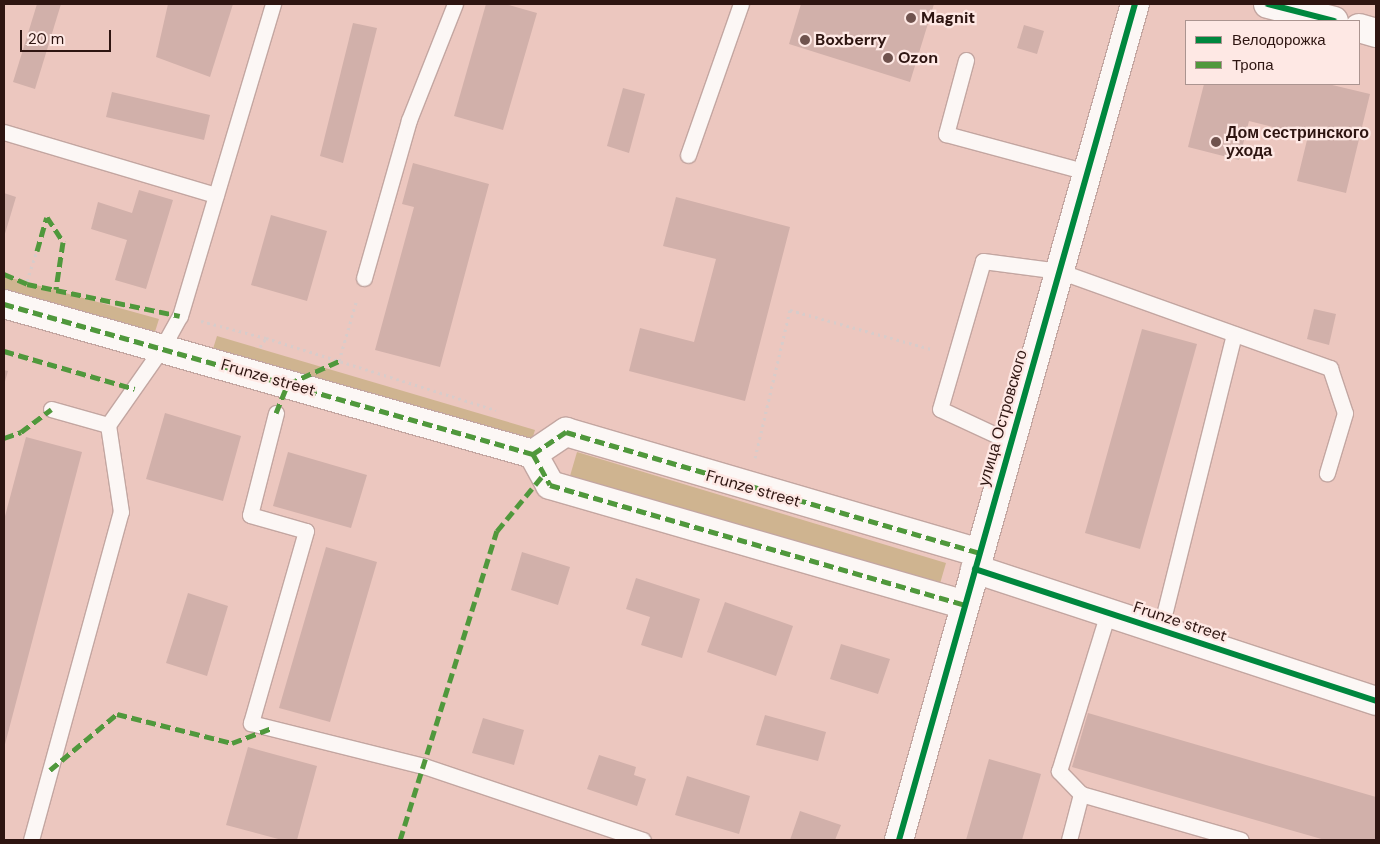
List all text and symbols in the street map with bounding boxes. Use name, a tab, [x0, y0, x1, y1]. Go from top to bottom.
place label: Magnit	[921, 8, 975, 28]
marker: Magnit	[905, 12, 917, 24]
scale bar	[22, 20, 114, 52]
legend	[1185, 20, 1360, 85]
text: 20 m	[28, 29, 64, 49]
place label: Boxberry	[815, 30, 887, 50]
text: Велодорожка	[1232, 30, 1326, 50]
marker: Boxberry	[799, 34, 811, 46]
place label: Ozon	[898, 48, 938, 68]
marker: Ozon	[882, 52, 894, 64]
text: Тропа	[1232, 55, 1273, 75]
place label: Дом сестринского ухода	[1226, 123, 1369, 161]
marker: Дом сестринского ухода	[1210, 136, 1222, 148]
street label: улица Островского	[974, 348, 1032, 488]
street label: Frunze street	[219, 355, 317, 401]
street label: Frunze street	[704, 466, 802, 512]
street label: Frunze street	[1131, 598, 1229, 646]

